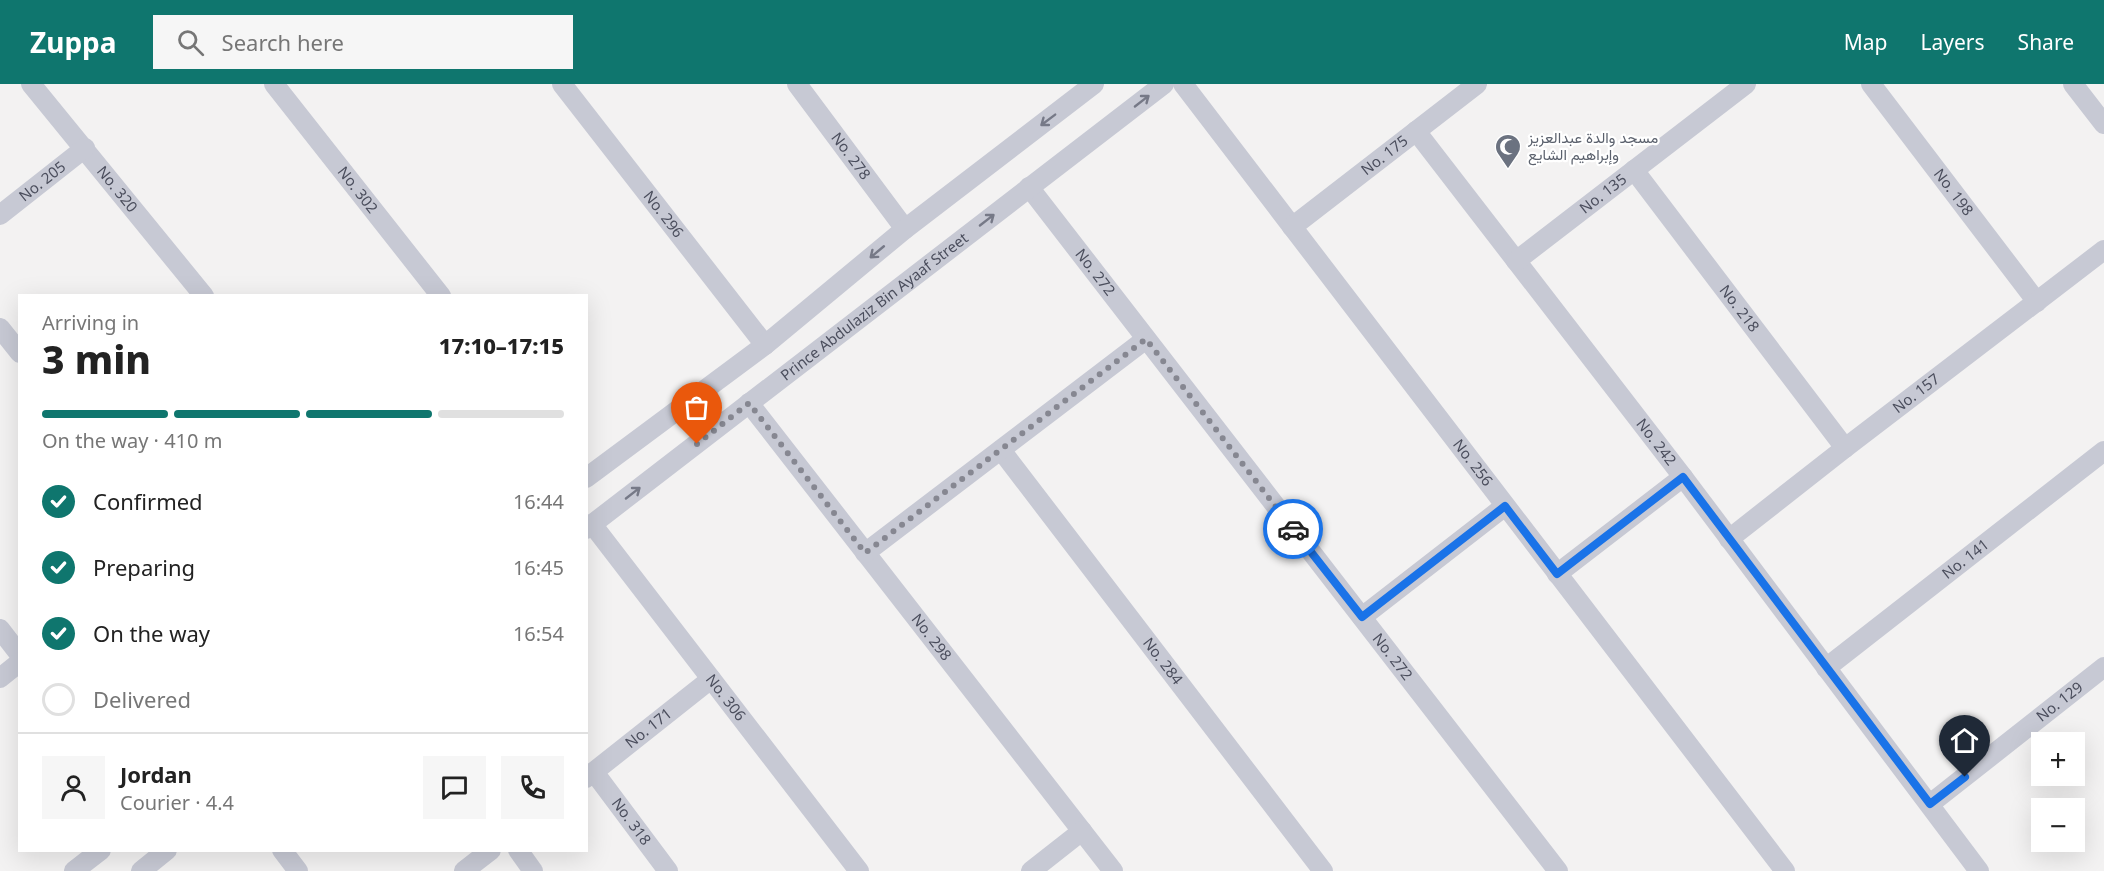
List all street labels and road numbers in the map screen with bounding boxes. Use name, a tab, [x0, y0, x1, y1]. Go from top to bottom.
street label: No. 278	[827, 128, 876, 183]
street label: No. 175	[1356, 130, 1412, 179]
street label: No. 205	[14, 156, 69, 205]
street label: No. 320	[93, 161, 143, 216]
street label: No. 302	[334, 162, 383, 217]
street label: No. 198	[1930, 164, 1979, 219]
street label: No. 135	[1575, 169, 1630, 218]
street label: No. 296	[640, 186, 689, 241]
street label: Prince Abdulaziz Bin Ayaaf Street	[776, 227, 972, 385]
street label: No. 272	[1071, 244, 1120, 299]
street label: No. 218	[1716, 280, 1764, 336]
street label: No. 157	[1888, 368, 1943, 417]
street label: No. 242	[1632, 414, 1681, 469]
street label: No. 256	[1449, 435, 1498, 490]
street label: No. 141	[1937, 534, 1992, 583]
street label: No. 298	[908, 609, 957, 664]
street label: No. 272	[1369, 629, 1418, 684]
street label: No. 284	[1139, 633, 1188, 689]
street label: No. 306	[702, 669, 751, 725]
street label: No. 129	[2032, 677, 2087, 726]
street label: No. 171	[621, 703, 676, 752]
street label: No. 318	[608, 793, 656, 849]

